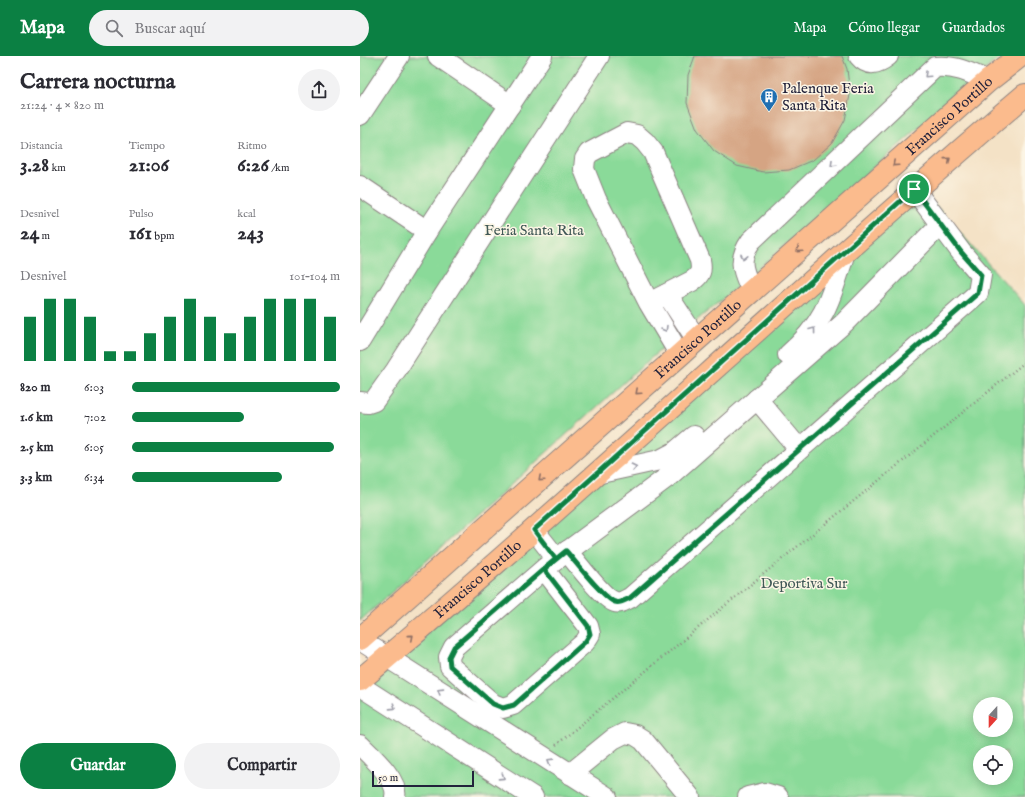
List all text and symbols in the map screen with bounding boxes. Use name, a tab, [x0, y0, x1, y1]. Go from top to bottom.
search box	[89, 10, 369, 46]
text: Mapa	[20, 16, 65, 40]
icon: search	[103, 17, 125, 39]
text: Buscar aquí	[135, 19, 205, 38]
text: Mapa	[793, 19, 826, 37]
text: Cómo llegar	[848, 19, 920, 37]
text: Guardados	[942, 19, 1005, 37]
text: Carrera nocturna	[20, 68, 175, 96]
button: share	[298, 69, 340, 111]
one-way arrow	[924, 70, 932, 77]
street label: Francisco Portillo	[902, 72, 997, 160]
place label: Palenque Feria Santa Rita	[782, 79, 874, 115]
building icon: Palenque Feria Santa Rita	[759, 87, 779, 112]
text: 21:24 · 4 × 820 m	[20, 97, 104, 114]
text: Distancia	[20, 139, 62, 153]
text: Tiempo	[129, 139, 165, 153]
text: Ritmo	[237, 139, 267, 153]
text: 3.28	[20, 153, 49, 178]
text: 21:06	[129, 153, 169, 178]
text: 6:26	[237, 153, 269, 178]
one-way arrow	[943, 158, 951, 165]
one-way arrow	[830, 159, 838, 167]
one-way arrow	[893, 159, 900, 166]
text: km	[49, 161, 66, 175]
text: /km	[269, 161, 289, 175]
pin	[897, 172, 931, 206]
icon: arrive	[903, 178, 925, 200]
text: Desnivel	[20, 207, 59, 221]
text: Pulso	[129, 207, 154, 221]
text: kcal	[237, 207, 256, 221]
text: 24	[20, 221, 39, 246]
text: 161	[129, 221, 152, 246]
text: 243	[237, 221, 264, 246]
park label: Feria Santa Rita	[484, 221, 584, 240]
text: m	[39, 229, 50, 243]
text: bpm	[152, 229, 175, 243]
one-way arrow	[796, 246, 803, 253]
one-way arrow	[740, 253, 748, 260]
text: Desnivel	[20, 268, 67, 285]
text: 101–104 m	[289, 268, 340, 285]
street label: Francisco Portillo	[651, 295, 746, 383]
one-way arrow	[660, 325, 668, 332]
one-way arrow	[808, 327, 815, 334]
text: 820 m	[20, 379, 50, 396]
text: 6:03	[84, 379, 104, 396]
one-way arrow	[636, 388, 643, 395]
text: 1.6 km	[20, 409, 53, 426]
text: 7:02	[84, 409, 106, 426]
text: 2.5 km	[20, 439, 53, 456]
text: 6:05	[84, 439, 104, 456]
one-way arrow	[631, 463, 637, 471]
text: 3.3 km	[20, 469, 52, 486]
text: 6:34	[84, 469, 104, 486]
one-way arrow	[538, 474, 546, 481]
street label: Francisco Portillo	[430, 536, 526, 623]
park label: Deportiva Sur	[760, 574, 848, 593]
one-way arrow	[406, 634, 414, 641]
one-way arrow	[438, 689, 445, 696]
north arrow	[973, 697, 1013, 737]
map controls	[973, 697, 1013, 785]
one-way arrow	[389, 702, 396, 709]
button: Guardar	[20, 743, 176, 789]
button: Compartir	[184, 743, 340, 789]
button: locate	[973, 745, 1013, 785]
one-way arrow	[547, 758, 554, 766]
scale bar	[372, 769, 474, 788]
text: 50 m	[378, 771, 398, 785]
one-way arrow	[498, 772, 505, 780]

